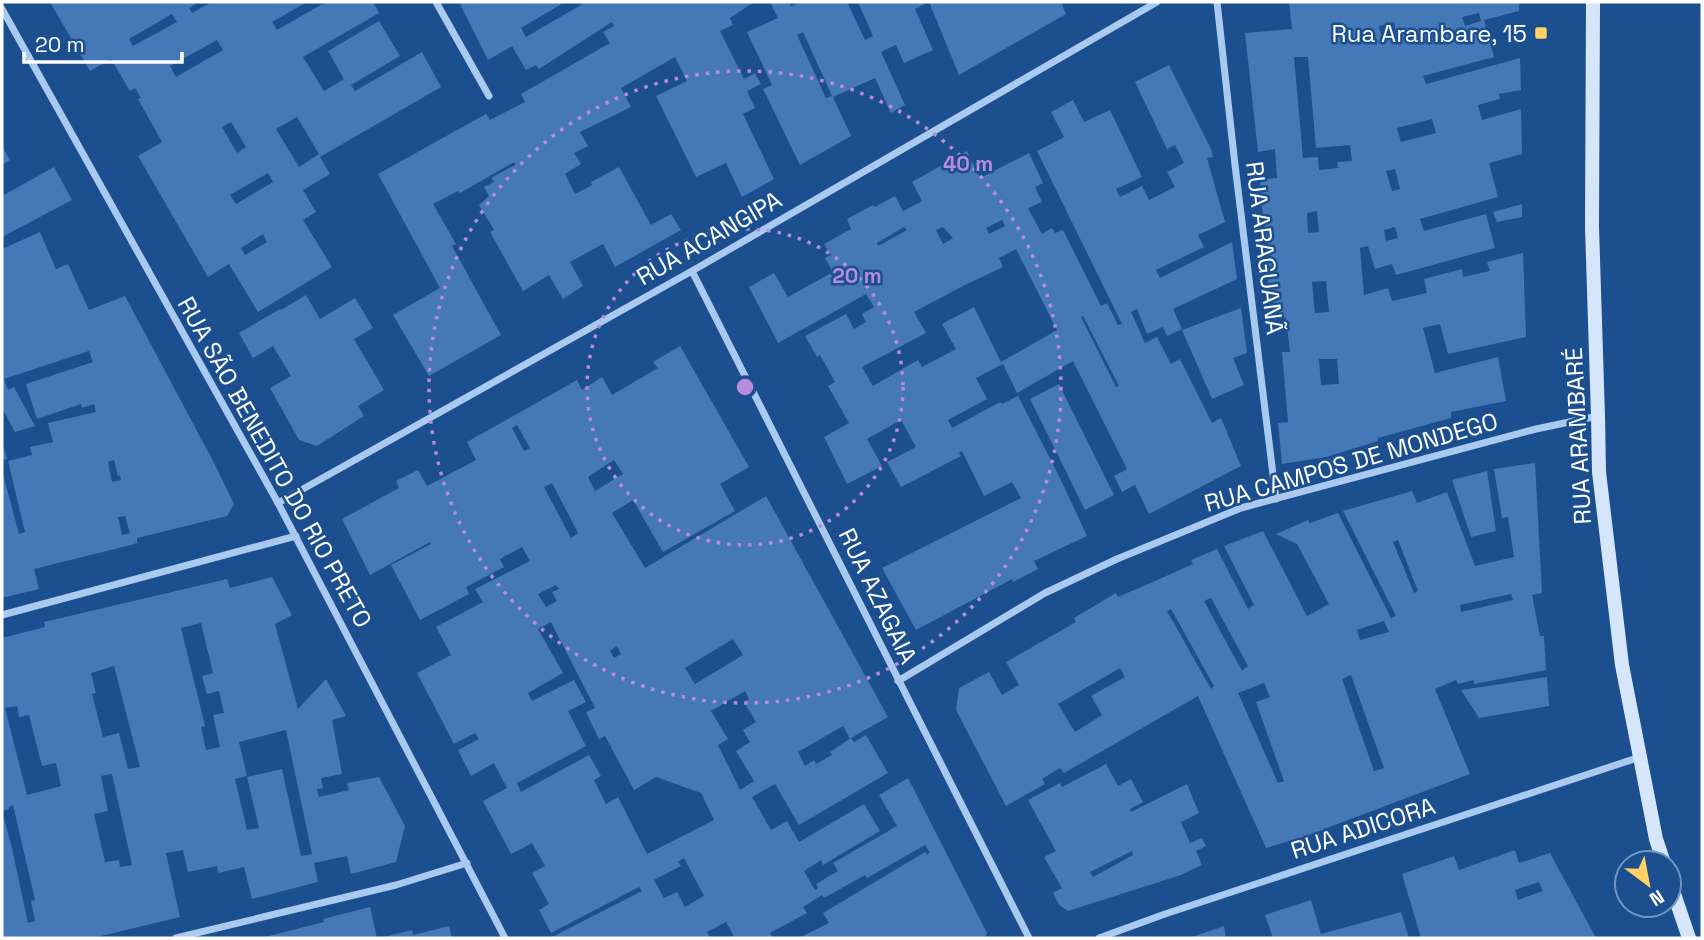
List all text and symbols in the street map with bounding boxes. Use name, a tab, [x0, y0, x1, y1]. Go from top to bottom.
place label: Rua Arambare, 15	[1332, 18, 1527, 49]
scale bar	[24, 21, 182, 65]
marker: Rua Arambare, 15	[1533, 25, 1549, 41]
text: 20 m	[35, 31, 85, 58]
text: 40 m	[943, 150, 993, 177]
street label: RUA ARAGUANÃ	[1239, 160, 1291, 336]
street label: RUA ACANGIPA	[631, 184, 787, 292]
text: 20 m	[832, 262, 882, 289]
street label: RUA SÃO BENEDITO DO RIO PRETO	[171, 291, 379, 633]
street label: RUA ARAMBARÉ	[1558, 347, 1598, 525]
centre of rings	[733, 375, 757, 399]
street label: RUA CAMPOS DE MONDEGO	[1201, 405, 1501, 519]
street label: RUA AZAGAIA	[832, 523, 924, 669]
street label: RUA ADICORA	[1287, 790, 1439, 866]
north arrow	[1613, 849, 1683, 919]
text: N	[1645, 884, 1669, 912]

